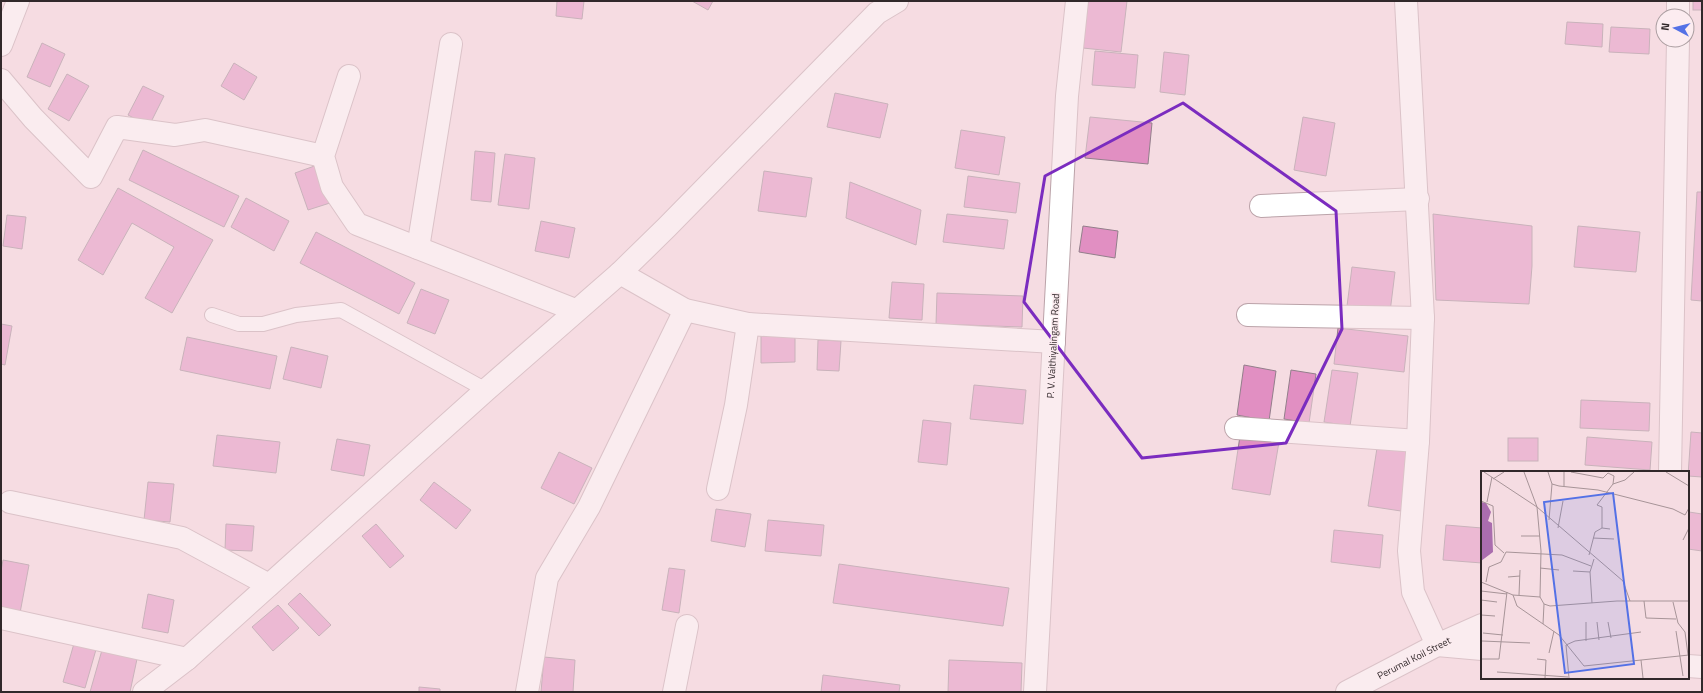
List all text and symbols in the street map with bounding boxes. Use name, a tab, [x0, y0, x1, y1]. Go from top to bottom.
north arrow	[1655, 8, 1695, 48]
text: N	[1657, 22, 1673, 32]
street label: P. V. Vaithiyalingam Road	[1043, 293, 1063, 399]
inset map	[1481, 471, 1689, 679]
street label: Perumal Koil Street	[1375, 633, 1454, 683]

